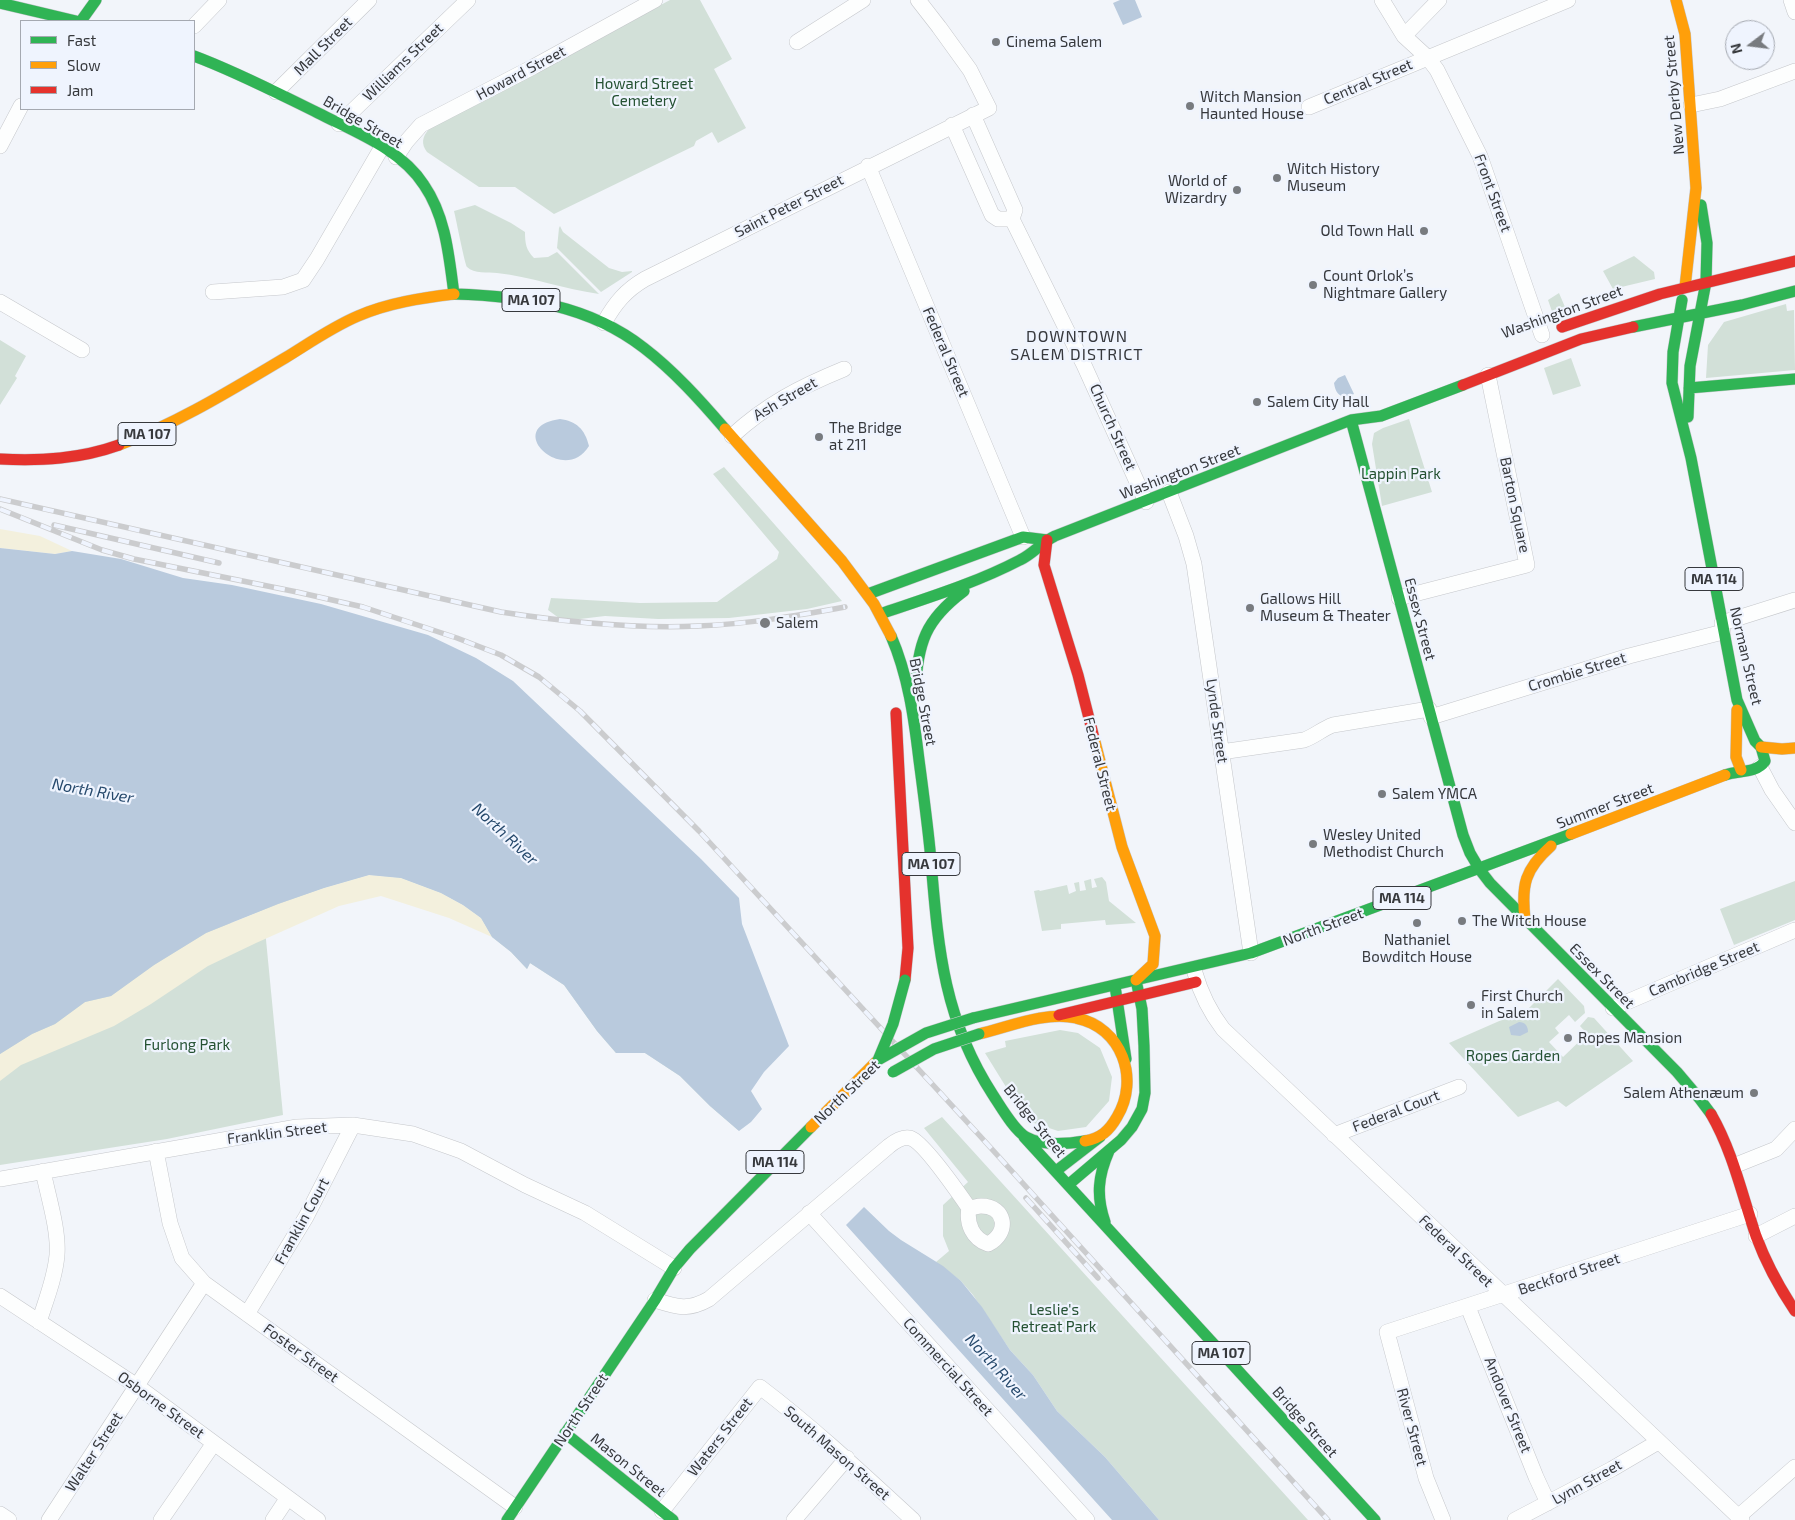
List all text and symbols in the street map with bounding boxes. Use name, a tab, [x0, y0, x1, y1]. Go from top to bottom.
street label: Mall Street	[290, 13, 356, 79]
street label: Williams Street	[359, 19, 447, 105]
legend	[20, 20, 195, 110]
north arrow	[1725, 20, 1775, 70]
text: Fast	[67, 31, 96, 49]
place label: Cinema Salem	[1006, 33, 1102, 51]
street label: New Derby Street	[1660, 35, 1688, 155]
marker: Cinema Salem	[990, 36, 1002, 48]
street label: Howard Street	[473, 42, 569, 104]
text: N	[1726, 42, 1746, 56]
street label: Central Street	[1321, 55, 1415, 109]
text: Slow	[67, 56, 101, 74]
park label: Howard Street Cemetery	[595, 75, 693, 110]
text: Jam	[67, 81, 93, 99]
place label: Witch Mansion Haunted House	[1200, 88, 1304, 123]
street label: Bridge Street	[320, 92, 406, 152]
marker: Witch Mansion Haunted House	[1184, 100, 1196, 112]
street label: Front Street	[1471, 152, 1515, 234]
place label: Witch History Museum	[1287, 160, 1380, 195]
street label: Saint Peter Street	[732, 171, 846, 241]
place label: World of Wizardry	[1165, 172, 1227, 207]
marker: Witch History Museum	[1271, 172, 1283, 184]
marker: World of Wizardry	[1231, 184, 1243, 196]
place label: Old Town Hall	[1320, 222, 1414, 240]
marker: Old Town Hall	[1418, 225, 1430, 237]
place label: Count Orlok’s Nightmare Gallery	[1323, 267, 1447, 302]
marker: Count Orlok’s Nightmare Gallery	[1307, 279, 1319, 291]
street label: Washington Street	[1499, 282, 1625, 342]
road number: MA 107	[502, 288, 560, 312]
street label: Federal Street	[919, 304, 973, 400]
district label: DOWNTOWN SALEM DISTRICT	[1009, 327, 1145, 365]
street label: Ash Street	[750, 374, 820, 424]
street label: Church Street	[1086, 381, 1140, 473]
place label: Salem City Hall	[1267, 393, 1369, 411]
marker: Salem City Hall	[1251, 396, 1263, 408]
place label: The Bridge at 211	[829, 419, 902, 454]
road number: MA 107	[118, 422, 176, 446]
marker: The Bridge at 211	[813, 431, 825, 443]
street label: Washington Street	[1117, 441, 1243, 503]
street label: Barton Square	[1496, 455, 1534, 555]
park label: Lappin Park	[1361, 465, 1441, 483]
road number: MA 114	[1685, 568, 1743, 590]
street label: Essex Street	[1400, 576, 1440, 662]
place label: Gallows Hill Museum & Theater	[1260, 590, 1391, 625]
marker: Gallows Hill Museum & Theater	[1244, 602, 1256, 614]
street label: Norman Street	[1726, 605, 1766, 707]
place label: Salem	[776, 614, 818, 632]
marker: Salem	[758, 616, 772, 630]
street label: Crombie Street	[1526, 649, 1628, 695]
street label: Bridge Street	[906, 657, 940, 747]
street label: Lynde Street	[1202, 678, 1232, 764]
street label: Federal Street	[1080, 715, 1120, 813]
water label: North River	[51, 774, 135, 808]
street label: Summer Street	[1554, 779, 1656, 833]
place label: Salem YMCA	[1392, 785, 1477, 803]
marker: Salem YMCA	[1376, 788, 1388, 800]
water label: North River	[468, 799, 542, 869]
place label: Wesley United Methodist Church	[1323, 826, 1444, 861]
marker: Wesley United Methodist Church	[1307, 838, 1319, 850]
road number: MA 107	[902, 852, 960, 876]
road number: MA 114	[1373, 886, 1431, 910]
street label: North Street	[1280, 904, 1366, 950]
place label: The Witch House	[1472, 912, 1587, 930]
marker: The Witch House	[1456, 915, 1468, 927]
marker: Nathaniel Bowditch House	[1411, 917, 1423, 929]
place label: Nathaniel Bowditch House	[1362, 931, 1472, 966]
street label: Cambridge Street	[1646, 938, 1762, 1000]
street label: Essex Street	[1566, 940, 1638, 1012]
place label: First Church in Salem	[1481, 987, 1563, 1022]
marker: First Church in Salem	[1465, 999, 1477, 1011]
place label: Ropes Mansion	[1578, 1029, 1682, 1047]
marker: Ropes Mansion	[1562, 1032, 1574, 1044]
park label: Furlong Park	[144, 1036, 230, 1054]
park label: Ropes Garden	[1466, 1047, 1560, 1065]
street label: North Street	[810, 1056, 884, 1128]
street label: Bridge Street	[1000, 1081, 1070, 1161]
place label: Salem Athenæum	[1623, 1084, 1744, 1102]
street label: Federal Court	[1350, 1086, 1442, 1136]
marker: Salem Athenæum	[1748, 1087, 1760, 1099]
street label: Franklin Street	[226, 1118, 328, 1148]
road number: MA 114	[746, 1150, 804, 1174]
street label: Franklin Court	[271, 1175, 333, 1267]
street label: Federal Street	[1415, 1211, 1497, 1291]
street label: Beckford Street	[1516, 1249, 1622, 1299]
park label: Leslie's Retreat Park	[1012, 1301, 1096, 1336]
street label: Commercial Street	[899, 1314, 997, 1420]
street label: Foster Street	[260, 1320, 342, 1386]
water label: North River	[961, 1330, 1031, 1404]
road number: MA 107	[1192, 1342, 1250, 1365]
street label: Andover Street	[1481, 1354, 1535, 1456]
street label: Osborne Street	[114, 1368, 208, 1442]
street label: North Street	[550, 1370, 612, 1450]
street label: Bridge Street	[1269, 1383, 1341, 1461]
street label: River Street	[1393, 1386, 1431, 1468]
street label: Waters Street	[684, 1394, 756, 1480]
street label: South Mason Street	[780, 1402, 894, 1504]
street label: Walter Street	[62, 1409, 126, 1495]
street label: Mason Street	[587, 1429, 669, 1501]
street label: Lynn Street	[1549, 1455, 1625, 1509]

